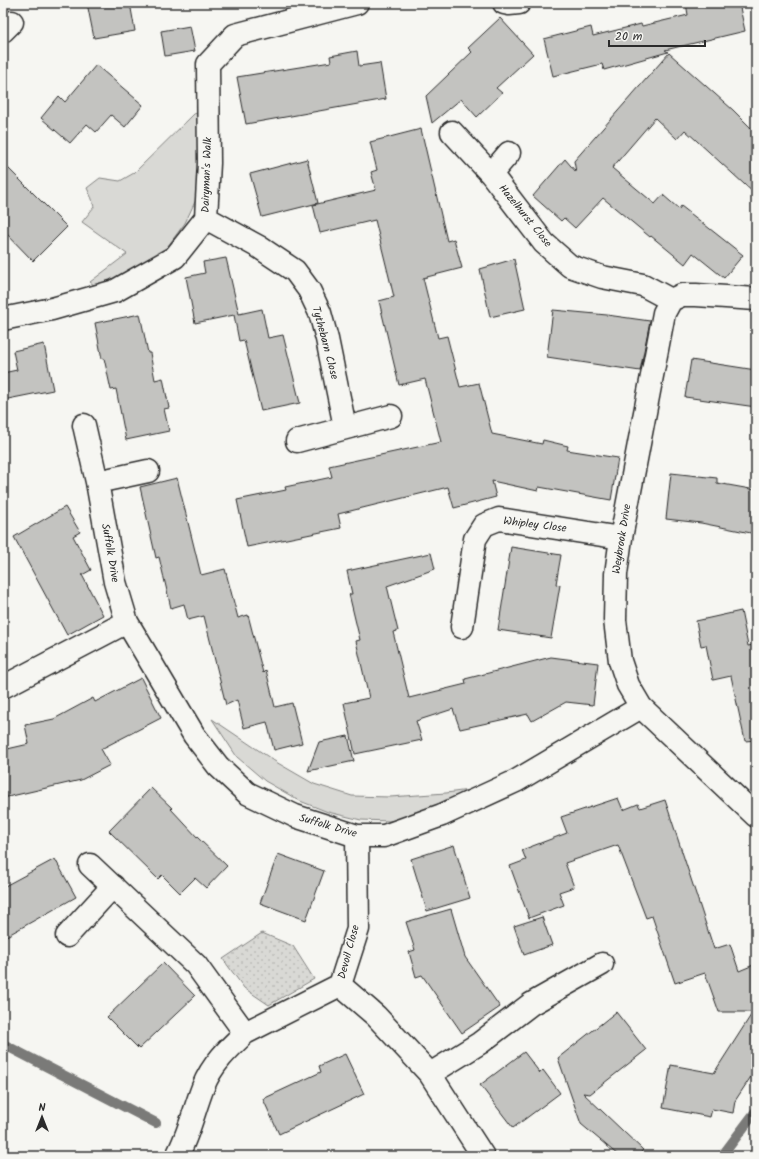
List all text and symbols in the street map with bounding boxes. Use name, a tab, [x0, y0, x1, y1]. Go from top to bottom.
scale bar	[609, 22, 705, 48]
text: 20 m	[615, 27, 643, 46]
street label: Dairyman's Walk	[197, 136, 217, 213]
street label: Hazelhurst Close	[494, 180, 556, 252]
street label: Tythebarn Close	[307, 304, 343, 382]
street label: Weybrook Drive	[608, 503, 636, 575]
street label: Whipley Close	[502, 512, 568, 538]
street label: Suffolk Drive	[96, 522, 124, 584]
street label: Suffolk Drive	[297, 809, 359, 843]
street label: Devoil Close	[333, 923, 365, 981]
north arrow	[22, 1097, 62, 1137]
text: N	[39, 1099, 46, 1117]

